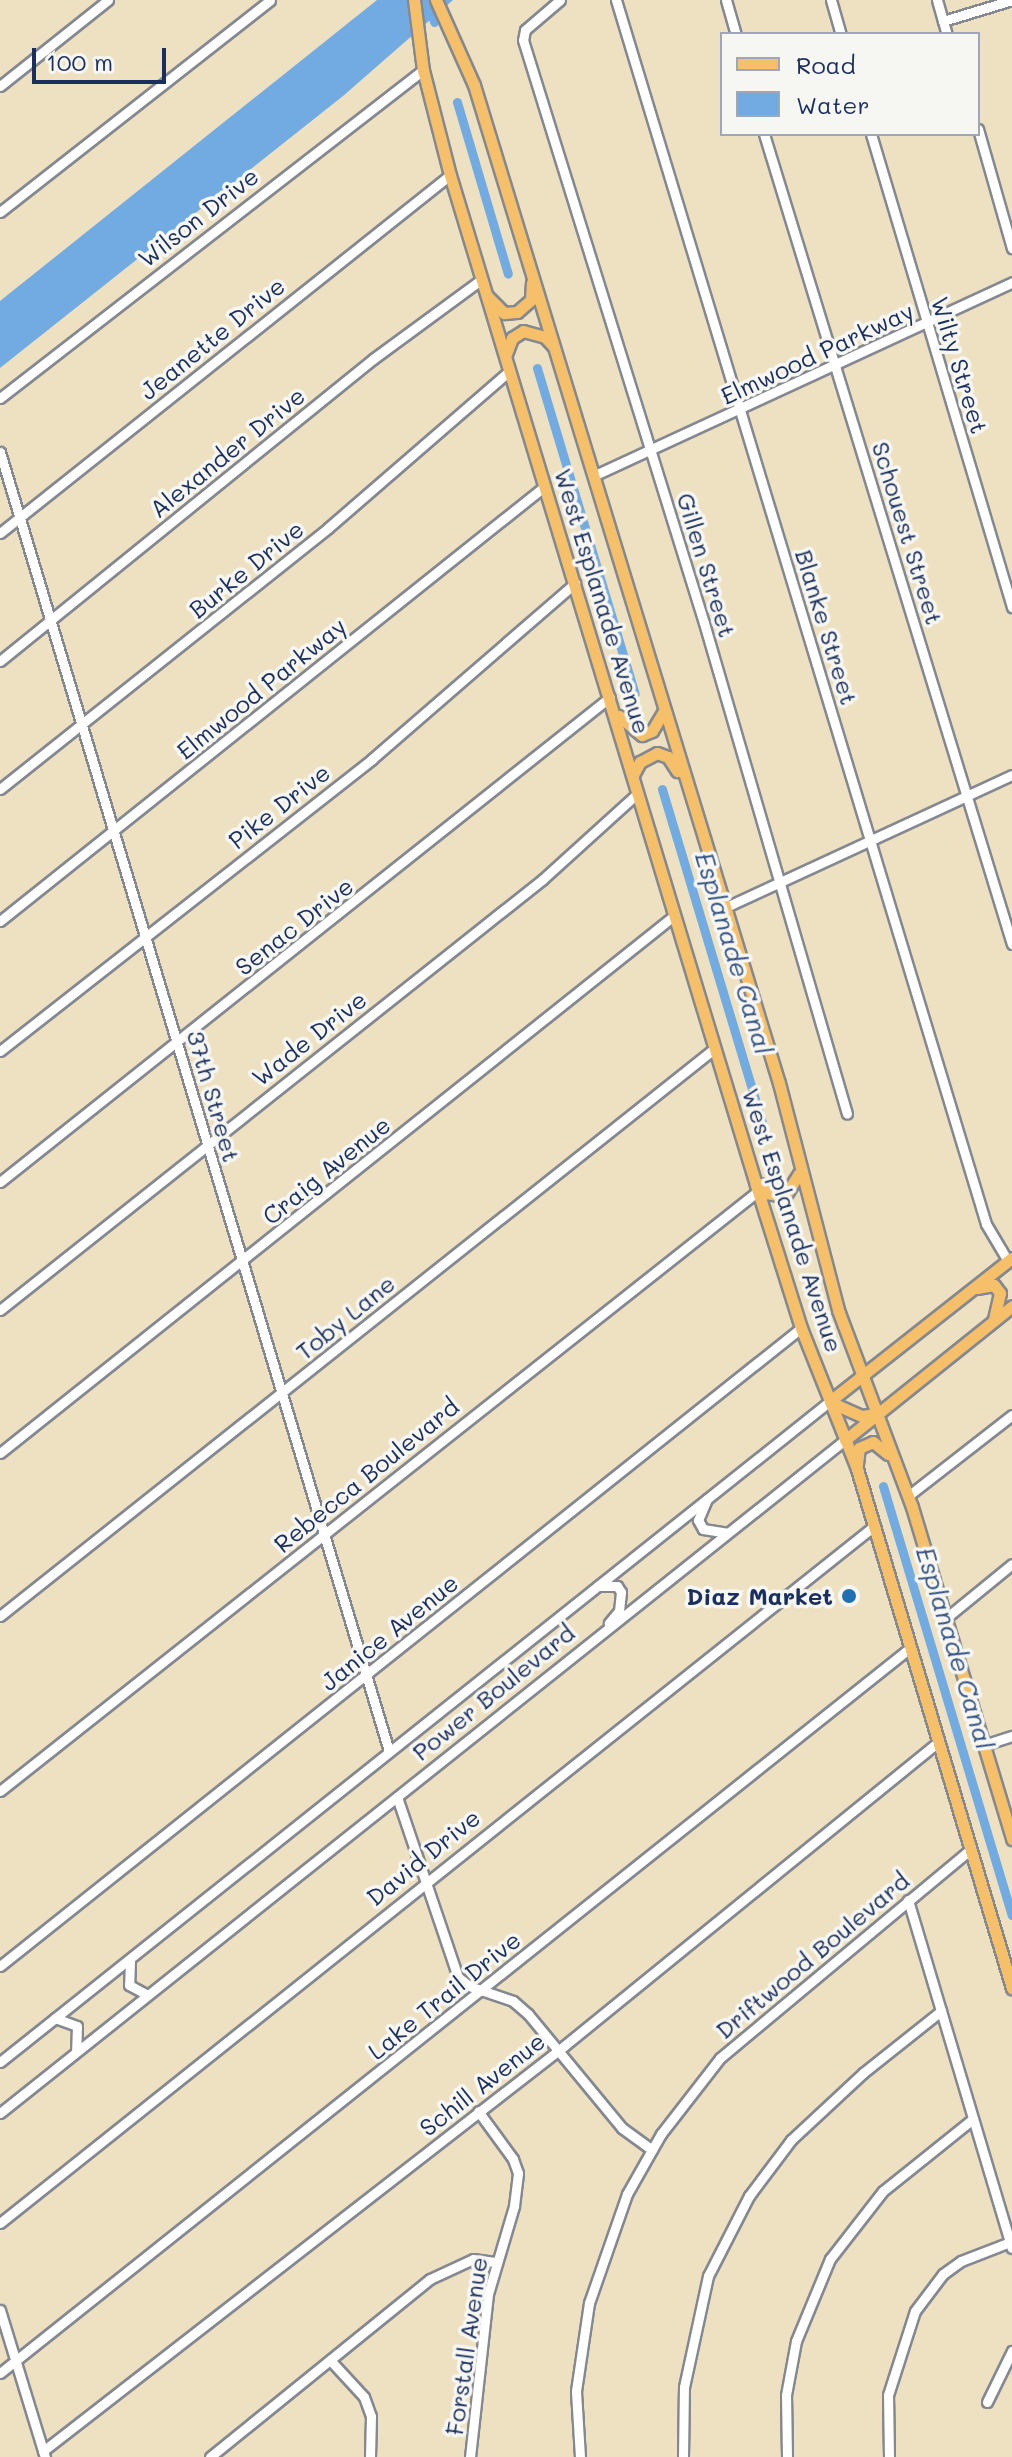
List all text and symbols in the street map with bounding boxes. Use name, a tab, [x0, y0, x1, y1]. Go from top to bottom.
scale bar	[36, 32, 170, 82]
legend	[720, 32, 980, 136]
text: 100 m	[46, 46, 113, 77]
text: Road	[796, 49, 856, 80]
text: Water	[796, 89, 870, 120]
street label: Wilson Drive	[132, 161, 264, 273]
street label: Jeanette Drive	[134, 271, 290, 405]
street label: Wilty Street	[926, 293, 994, 437]
street label: Elmwood Parkway	[716, 296, 918, 410]
street label: Alexander Drive	[144, 381, 310, 523]
street label: Schouest Street	[867, 438, 949, 628]
street label: West Esplanade Avenue	[549, 465, 657, 737]
street label: Gillen Street	[671, 489, 743, 641]
street label: Burke Drive	[183, 514, 309, 624]
street label: Blanke Street	[790, 546, 864, 708]
street label: Elmwood Parkway	[171, 611, 351, 765]
street label: Pike Drive	[223, 757, 335, 855]
water label: Esplanade Canal	[688, 848, 780, 1058]
street label: Senac Drive	[229, 871, 359, 981]
street label: Wade Drive	[246, 984, 372, 1092]
street label: 37th Street	[181, 1027, 247, 1165]
street label: West Esplanade Avenue	[737, 1084, 849, 1356]
street label: Craig Avenue	[256, 1110, 396, 1230]
street label: Toby Lane	[290, 1268, 400, 1366]
street label: Rebecca Boulevard	[268, 1392, 464, 1558]
water label: Esplanade Canal	[909, 1543, 1001, 1753]
street label: Janice Avenue	[314, 1568, 464, 1696]
place label: Diaz Market	[686, 1582, 833, 1610]
marker: Diaz Market	[840, 1587, 858, 1605]
street label: Power Boulevard	[406, 1618, 580, 1766]
street label: David Drive	[360, 1802, 486, 1912]
street label: Driftwood Boulevard	[709, 1866, 915, 2044]
street label: Lake Trail Drive	[362, 1925, 526, 2065]
street label: Schill Avenue	[414, 2026, 550, 2142]
street label: Forstall Avenue	[439, 2255, 493, 2437]

